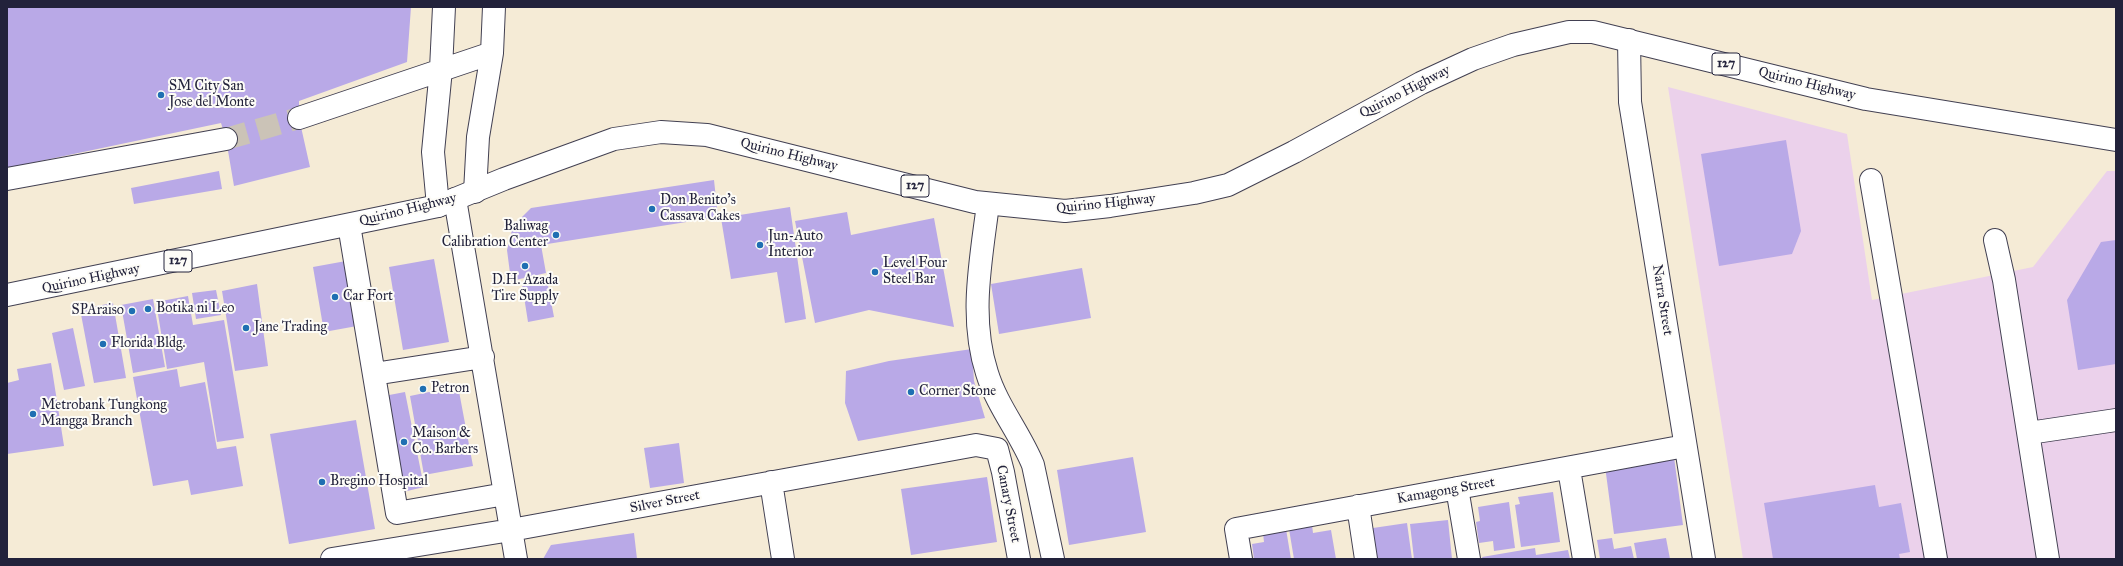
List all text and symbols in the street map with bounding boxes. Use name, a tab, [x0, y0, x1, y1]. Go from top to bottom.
road number: 127	[1712, 53, 1740, 75]
street label: Quirino Highway	[1357, 62, 1453, 122]
street label: Quirino Highway	[1757, 64, 1857, 104]
place label: SM City San Jose del Monte	[169, 79, 255, 112]
marker: SM City San Jose del Monte	[156, 90, 166, 100]
street label: Quirino Highway	[739, 135, 839, 175]
road number: 127	[901, 175, 929, 197]
street label: Quirino Highway	[358, 190, 458, 230]
street label: Quirino Highway	[1056, 190, 1156, 218]
place label: Don Benito's Cassava Cakes	[660, 193, 740, 226]
marker: Don Benito's Cassava Cakes	[647, 204, 657, 214]
place label: Baliwag Calibration Center	[442, 219, 548, 252]
place label: Jun-Auto Interior	[768, 229, 823, 262]
marker: Baliwag Calibration Center	[551, 230, 561, 240]
marker: Jun-Auto Interior	[755, 240, 765, 250]
road number: 127	[164, 250, 192, 272]
place label: Level Four Steel Bar	[883, 256, 947, 288]
street label: Quirino Highway	[41, 260, 141, 298]
marker: D.H. Azada Tire Supply	[520, 261, 530, 271]
street label: Narra Street	[1648, 263, 1676, 337]
marker: Level Four Steel Bar	[870, 267, 880, 277]
place label: D.H. Azada Tire Supply	[491, 273, 559, 306]
place label: Car Fort	[343, 289, 393, 305]
marker: Car Fort	[330, 292, 340, 302]
place label: Botika ni Leo	[156, 301, 234, 317]
place label: SPAraiso	[72, 303, 124, 319]
marker: Botika ni Leo	[143, 304, 153, 314]
marker: SPAraiso	[127, 306, 137, 316]
place label: Jane Trading	[254, 320, 327, 336]
marker: Jane Trading	[241, 323, 251, 333]
place label: Florida Bldg.	[111, 336, 185, 352]
marker: Florida Bldg.	[98, 339, 108, 349]
place label: Petron	[431, 381, 469, 397]
marker: Petron	[418, 384, 428, 394]
place label: Corner Stone	[919, 384, 996, 400]
marker: Corner Stone	[906, 387, 916, 397]
place label: Metrobank Tungkong Mangga Branch	[41, 398, 167, 430]
marker: Metrobank Tungkong Mangga Branch	[28, 409, 38, 419]
place label: Maison & Co. Barbers	[412, 426, 478, 458]
marker: Maison & Co. Barbers	[399, 437, 409, 447]
street label: Canary Street	[992, 464, 1024, 544]
place label: Bregino Hospital	[330, 474, 428, 490]
street label: Kamagong Street	[1396, 474, 1496, 508]
marker: Bregino Hospital	[317, 477, 327, 487]
street label: Silver Street	[629, 487, 701, 517]

